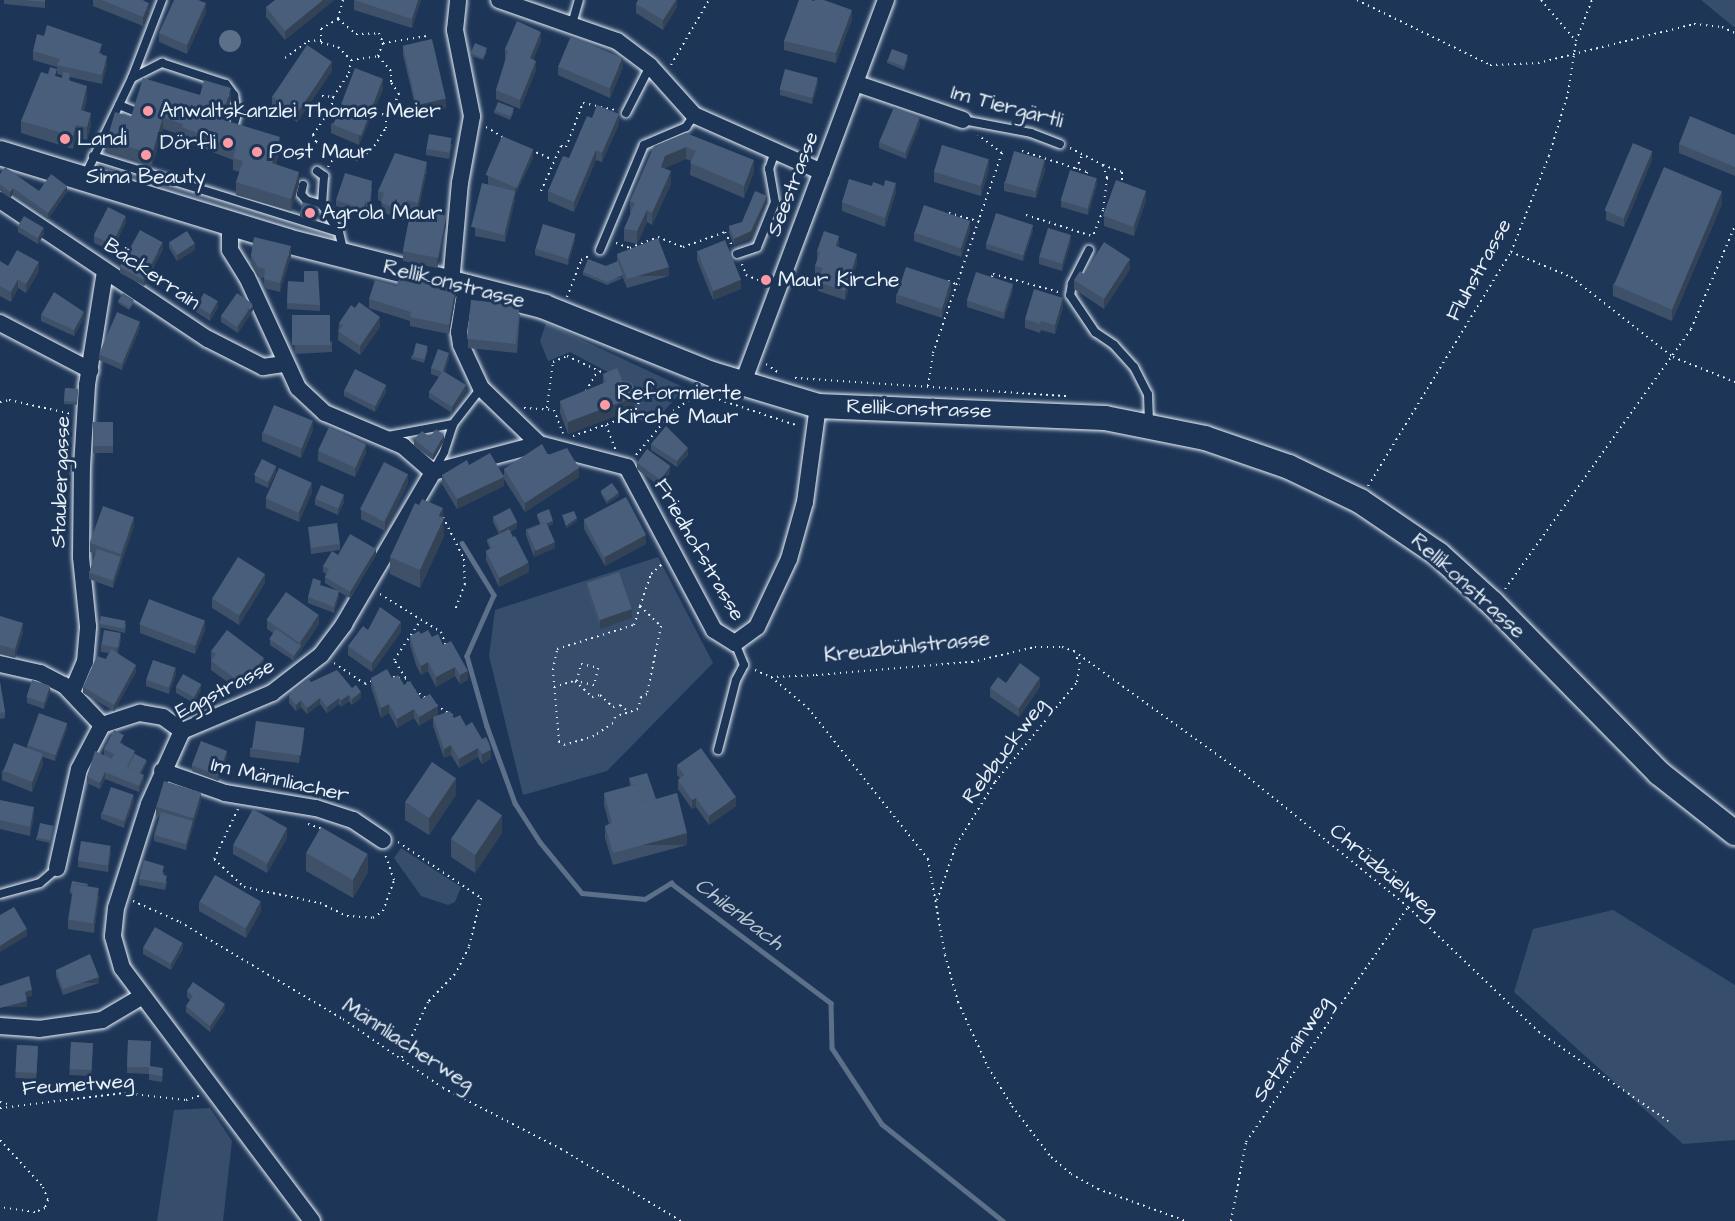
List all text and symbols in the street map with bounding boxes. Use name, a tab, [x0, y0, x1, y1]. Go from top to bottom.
street label: Im Tiergärtli	[948, 80, 1066, 134]
place label: Anwaltskanzlei Thomas Meier	[160, 98, 441, 124]
marker: Anwaltskanzlei Thomas Meier	[141, 104, 155, 118]
place label: Landi	[77, 126, 127, 152]
street label: Seestrasse	[762, 128, 824, 240]
place label: Dörfli	[160, 130, 216, 156]
marker: Landi	[58, 132, 72, 146]
marker: Dörfli	[221, 136, 235, 150]
place label: Post Maur	[269, 139, 372, 165]
marker: Post Maur	[250, 145, 264, 159]
marker: Sima Beauty	[139, 148, 153, 162]
place label: Sima Beauty	[86, 164, 206, 190]
place label: Agrola Maur	[322, 200, 442, 226]
marker: Agrola Maur	[303, 206, 317, 220]
street label: Fluhstrasse	[1441, 215, 1517, 325]
street label: Bäckerrain	[99, 233, 205, 315]
street label: Rellikonstrasse	[381, 254, 527, 314]
place label: Maur Kirche	[778, 267, 899, 293]
marker: Maur Kirche	[759, 273, 773, 287]
place label: Reformierte Kirche Maur	[617, 380, 742, 430]
street label: Rellikonstrasse	[846, 394, 992, 424]
marker: Reformierte Kirche Maur	[598, 398, 612, 412]
street label: Staubergasse	[46, 416, 76, 548]
street label: Friedhofstrasse	[648, 474, 750, 626]
street label: Rellikonstrasse	[1406, 528, 1530, 644]
street label: Kreuzbühlstrasse	[823, 626, 991, 668]
street label: Eggstrasse	[171, 653, 279, 725]
street label: Rebbuckweg	[957, 693, 1053, 809]
street label: Im Männliacher	[209, 752, 351, 808]
street label: Chrüzbüelweg	[1324, 818, 1444, 924]
water label: Chilenbach	[689, 872, 789, 956]
street label: Setzirainweg	[1247, 991, 1337, 1107]
street label: Männliacherweg	[337, 993, 479, 1097]
street label: Feumetweg	[21, 1069, 135, 1101]

